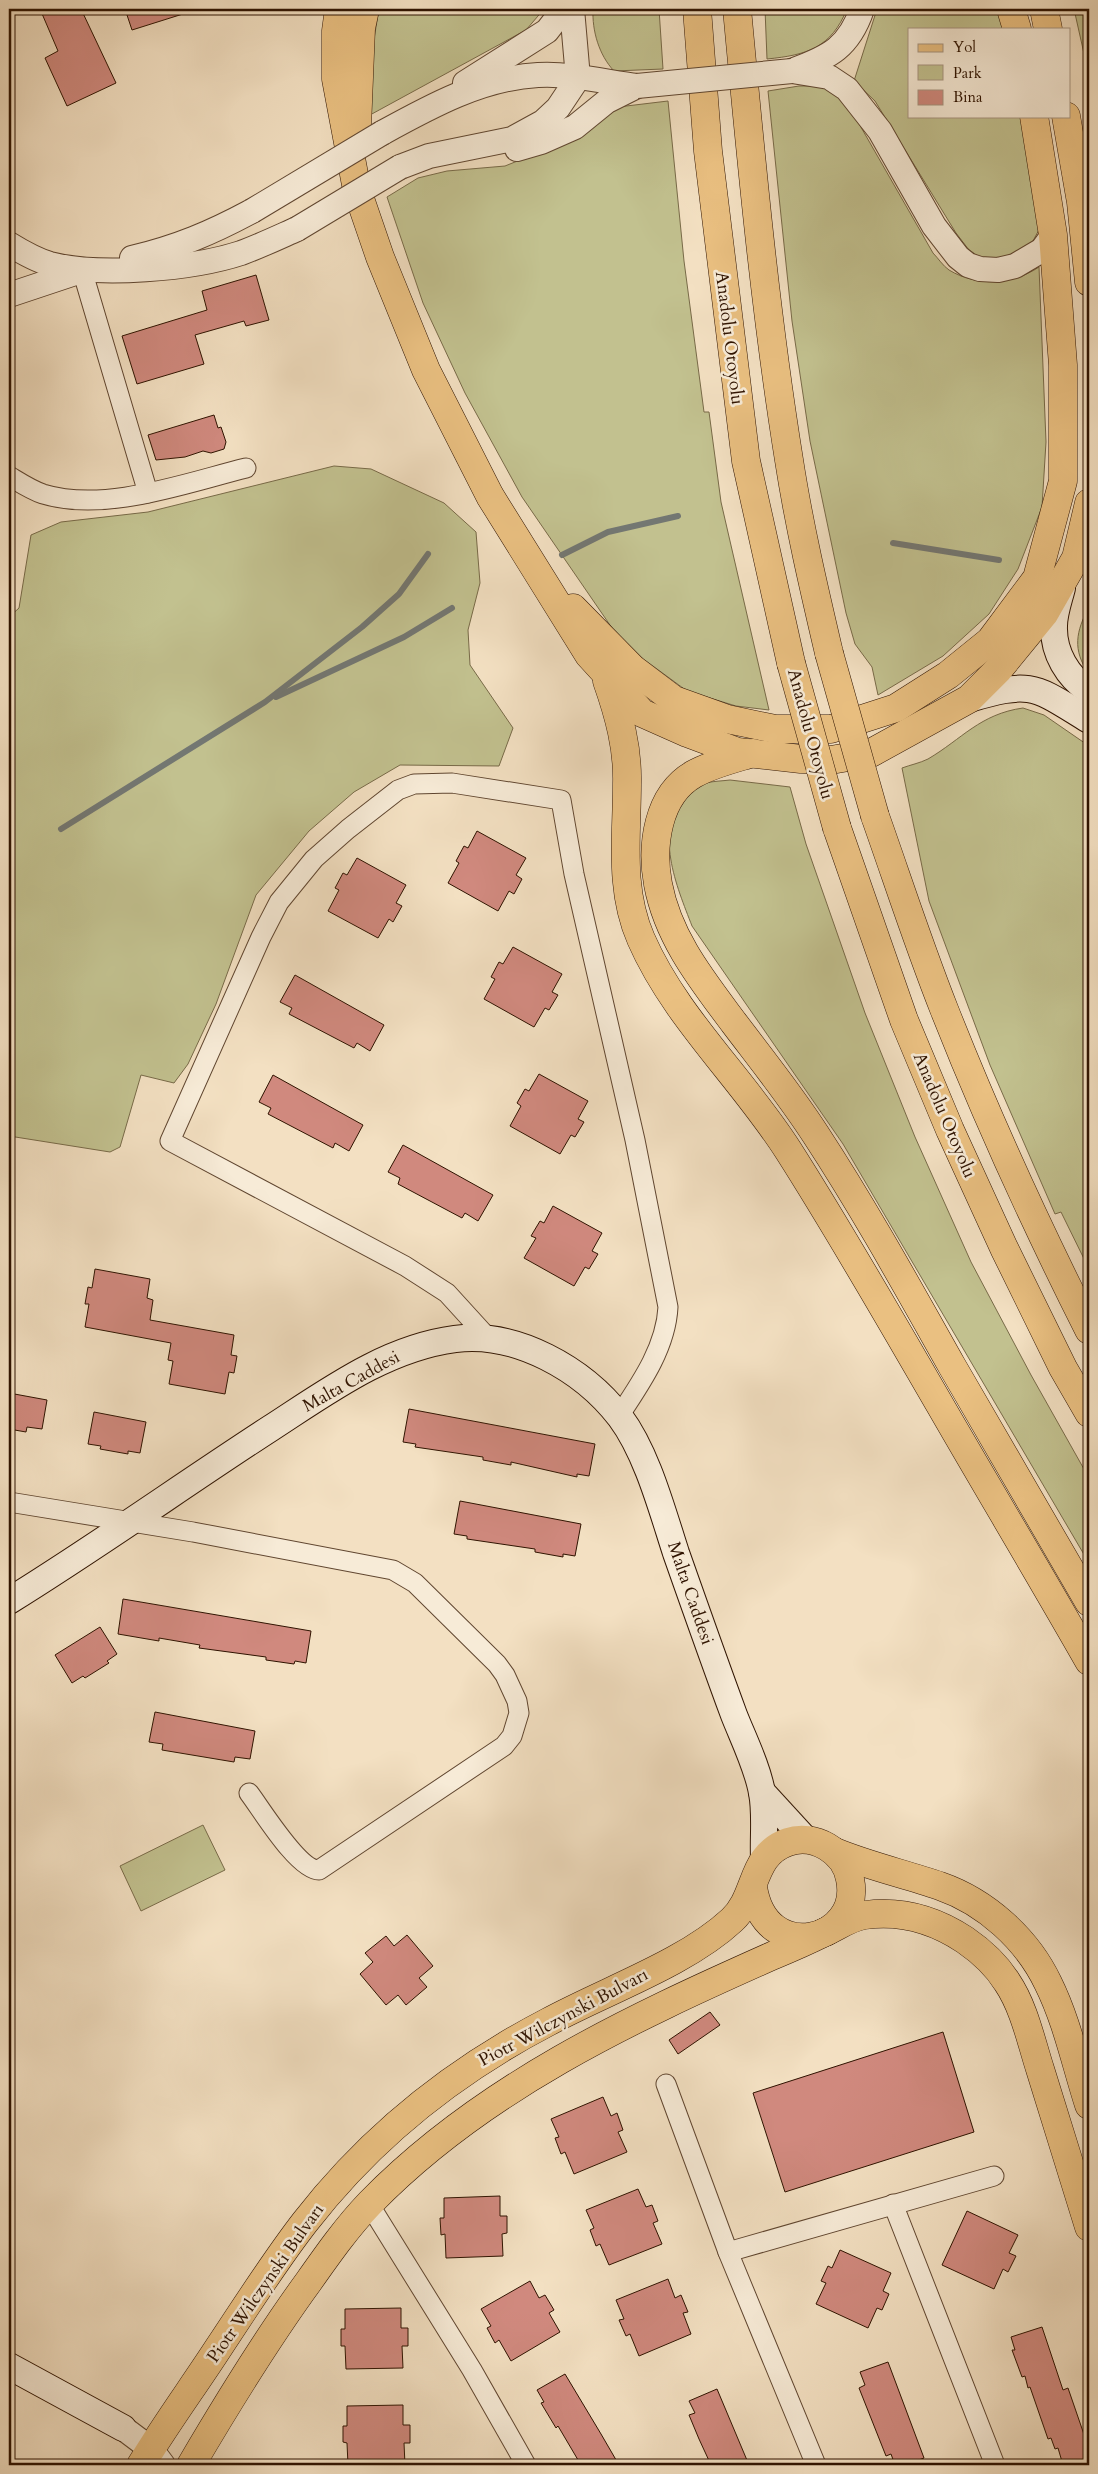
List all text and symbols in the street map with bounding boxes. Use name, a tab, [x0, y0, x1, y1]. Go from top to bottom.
legend	[908, 28, 1070, 118]
text: Yol	[953, 37, 976, 57]
text: Park	[953, 63, 982, 83]
text: Bina	[953, 87, 983, 107]
street label: Anadolu Otoyolu	[709, 270, 750, 406]
street label: Anadolu Otoyolu	[781, 666, 840, 802]
street label: Anadolu Otoyolu	[907, 1049, 982, 1182]
street label: Malta Caddesi	[298, 1344, 404, 1418]
street label: Malta Caddesi	[661, 1538, 720, 1648]
street label: Piotr Wilczynski Bulvarı	[474, 1962, 652, 2073]
street label: Piotr Wilczynski Bulvarı	[201, 2199, 330, 2368]

